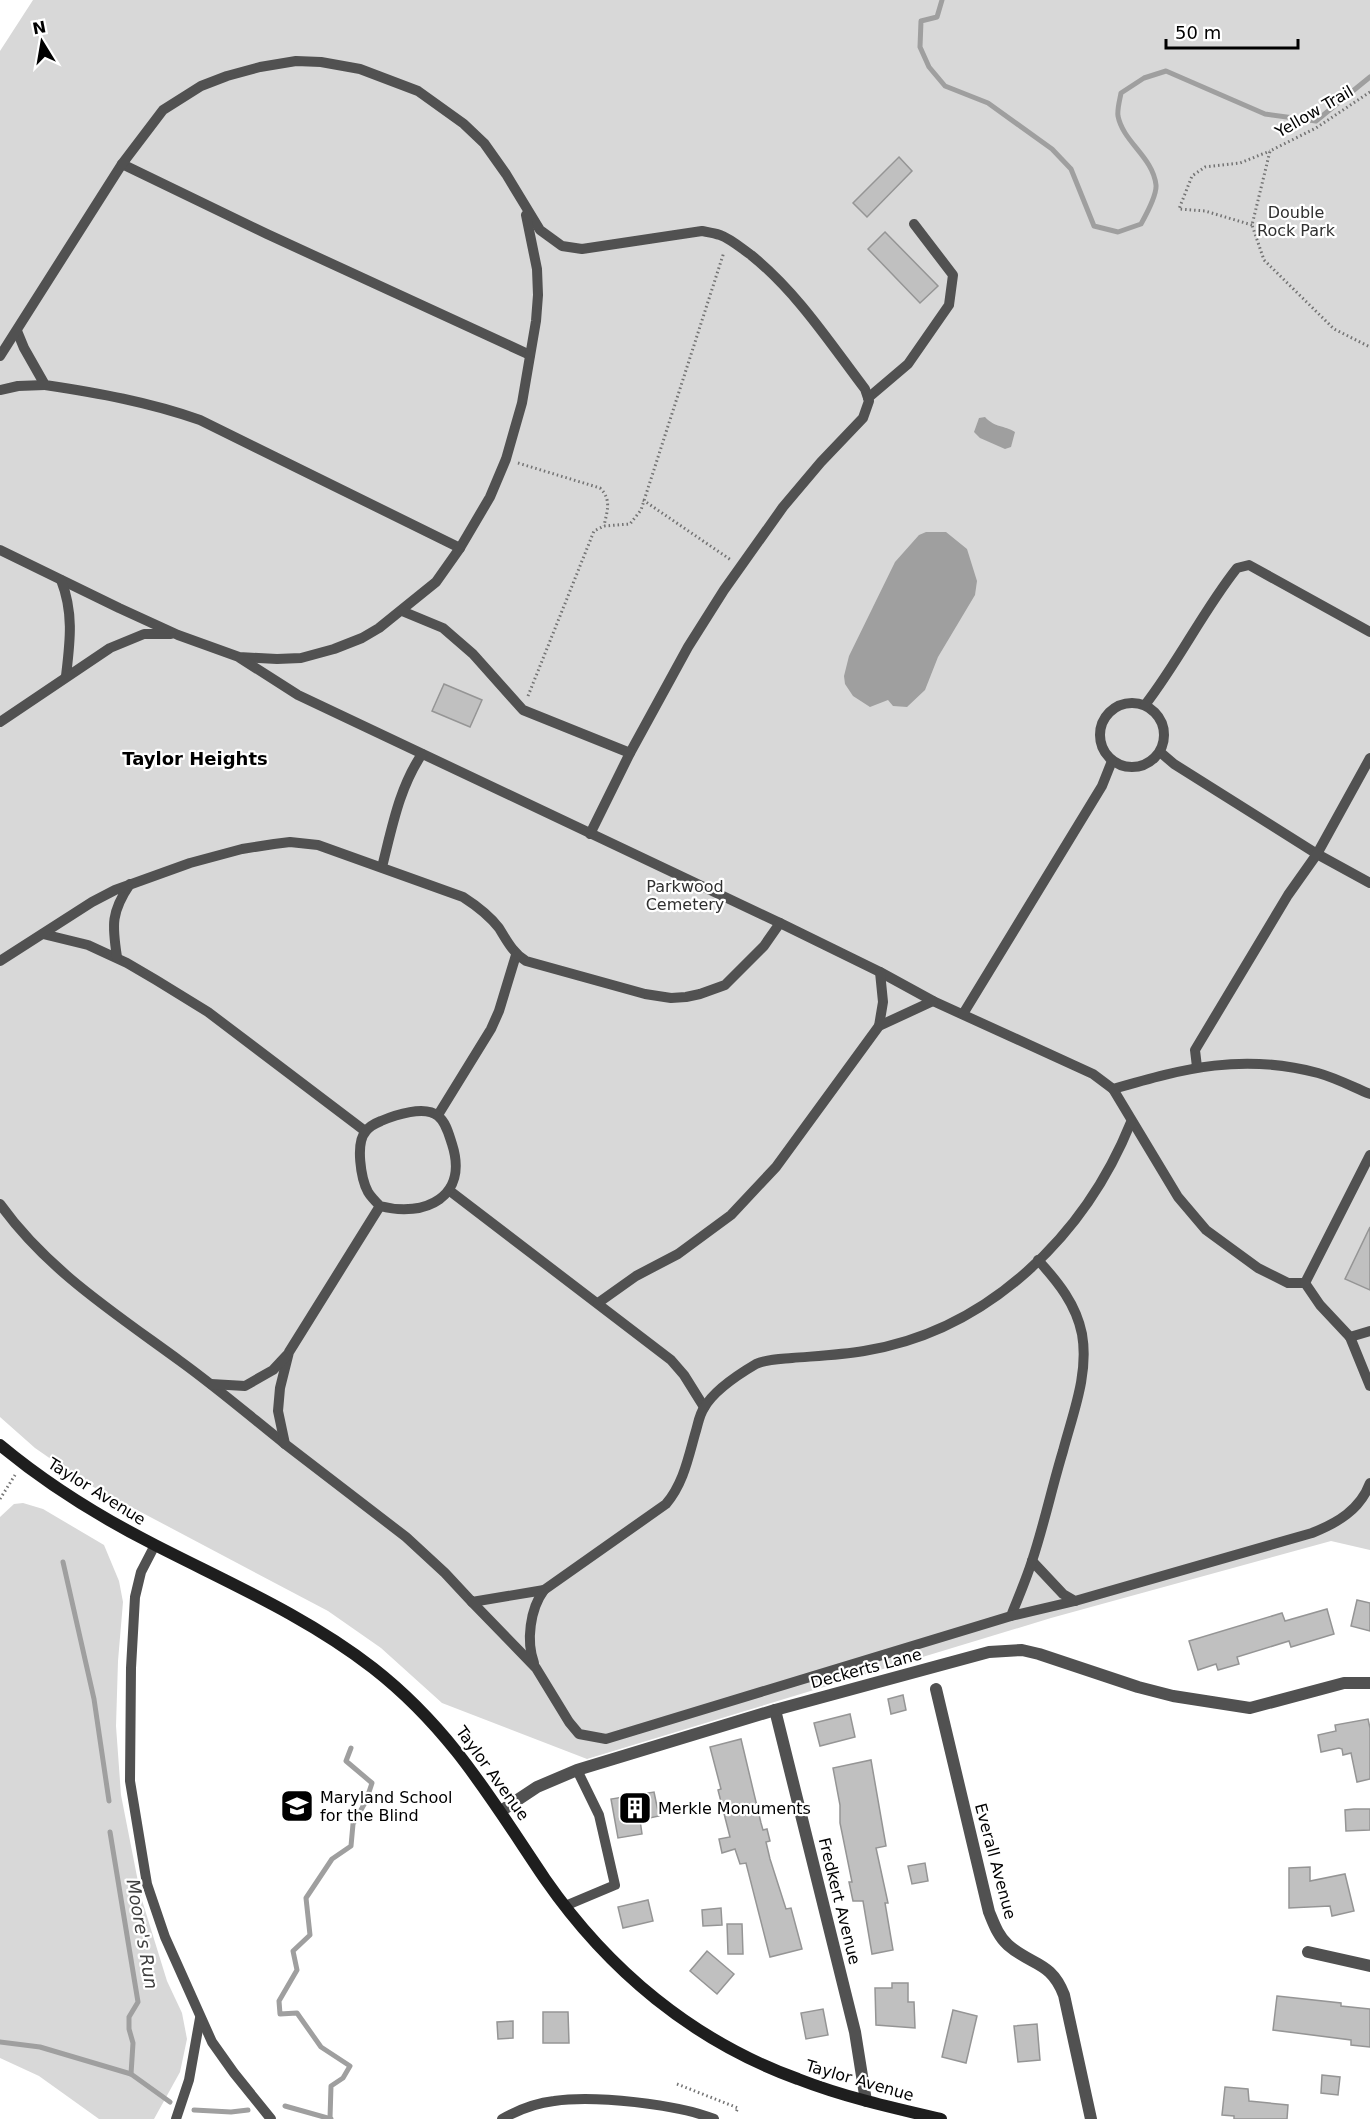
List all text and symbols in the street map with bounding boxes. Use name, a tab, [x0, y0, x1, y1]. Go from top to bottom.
north arrow	[12, 12, 72, 72]
scale bar	[1166, 12, 1298, 50]
text: N	[31, 17, 48, 38]
text: 50 m	[1175, 22, 1221, 43]
street label: Yellow Trail	[1271, 81, 1357, 142]
park label: Double Rock Park	[1257, 203, 1336, 240]
district label: Taylor Heights	[122, 748, 268, 769]
park label: Parkwood Cemetery	[646, 877, 724, 914]
street label: Taylor Avenue	[43, 1453, 149, 1529]
street label: Deckerts Lane	[808, 1644, 924, 1692]
street label: Taylor Avenue	[451, 1722, 533, 1824]
school or university icon: Maryland School for the Blind	[279, 1788, 315, 1824]
place label: Maryland School for the Blind	[320, 1788, 452, 1825]
building icon: Merkle Monuments	[617, 1790, 653, 1826]
place label: Merkle Monuments	[658, 1799, 811, 1818]
street label: Everall Avenue	[971, 1801, 1020, 1921]
street label: Fredkert Avenue	[815, 1836, 864, 1967]
water label: Moore's Run	[122, 1877, 163, 1991]
street label: Taylor Avenue	[803, 2056, 916, 2105]

